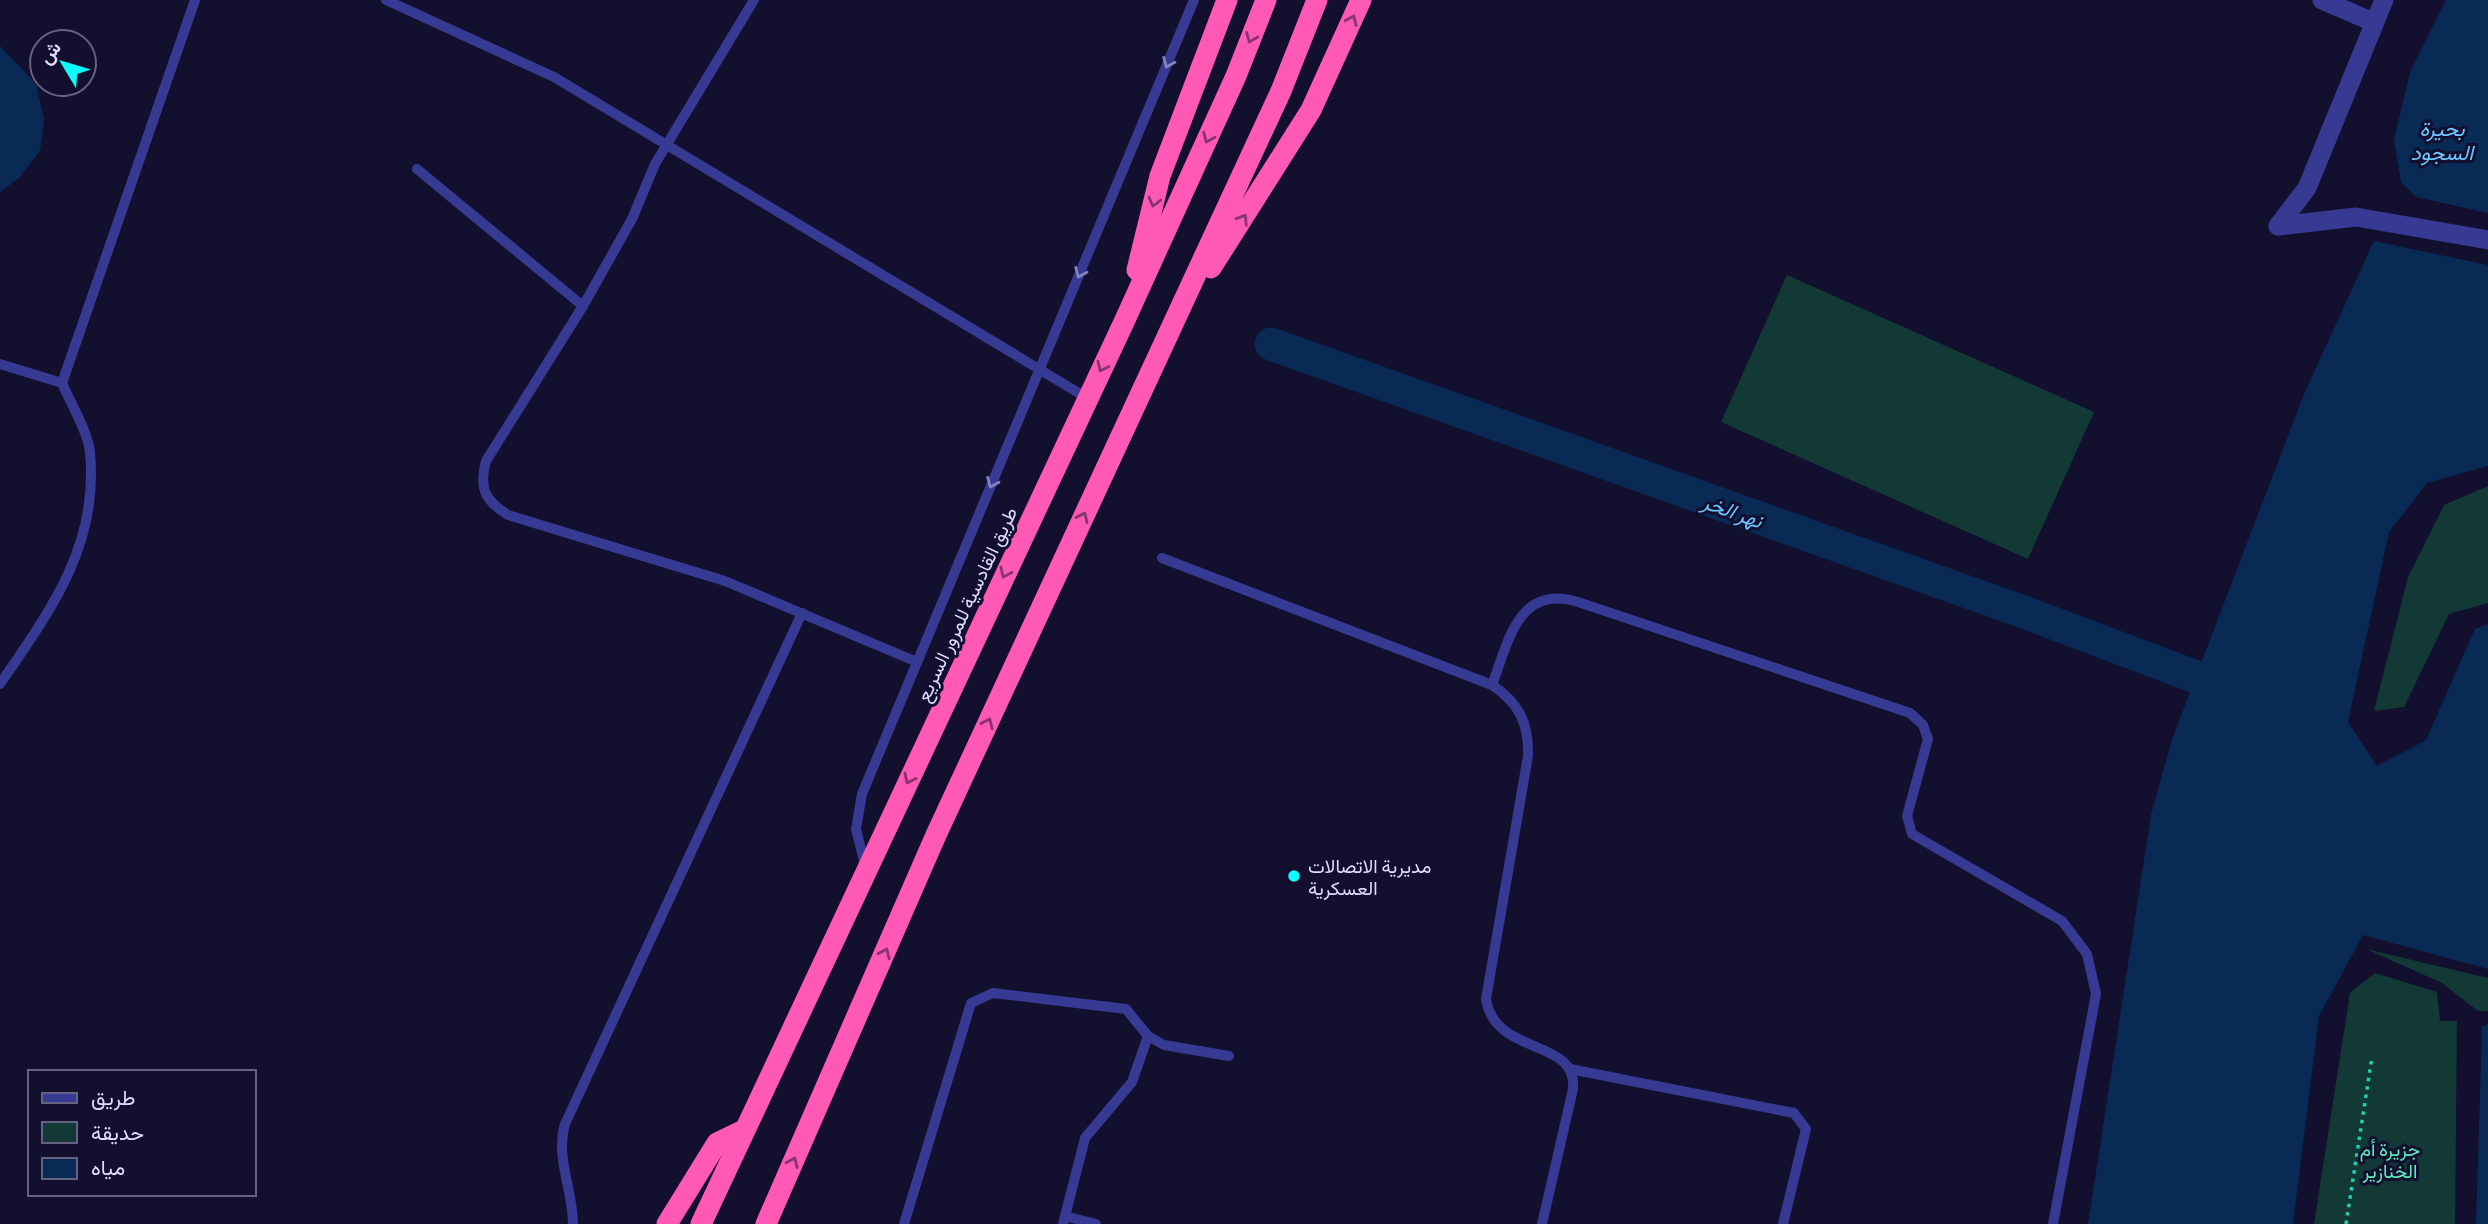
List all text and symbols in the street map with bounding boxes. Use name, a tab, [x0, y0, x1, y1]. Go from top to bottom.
one-way arrow	[1344, 14, 1358, 27]
north arrow	[28, 28, 98, 98]
one-way arrow	[1245, 31, 1259, 43]
text: ش	[33, 36, 66, 69]
one-way arrow	[1162, 56, 1176, 68]
water label: بحيرة السجود	[2411, 115, 2475, 166]
one-way arrow	[1202, 131, 1216, 143]
one-way arrow	[1148, 196, 1162, 208]
one-way arrow	[1235, 214, 1247, 227]
one-way arrow	[1075, 266, 1089, 278]
one-way arrow	[1097, 360, 1111, 372]
one-way arrow	[987, 476, 1001, 488]
water label: نهر الخر	[1697, 487, 1767, 535]
street label: طريق القادسية للمرور السريع	[911, 503, 1024, 706]
one-way arrow	[1075, 512, 1089, 524]
one-way arrow	[1000, 566, 1014, 578]
one-way arrow	[980, 718, 994, 731]
one-way arrow	[903, 772, 917, 784]
place label: مديرية الاتصالات العسكرية	[1308, 854, 1431, 900]
marker: مديرية الاتصالات العسكرية	[1286, 868, 1302, 884]
one-way arrow	[876, 948, 890, 960]
legend	[28, 1070, 256, 1196]
text: طريق	[91, 1084, 136, 1111]
text: حديقة	[91, 1119, 144, 1145]
park label: جزيرة أم الخنازير	[2360, 1137, 2420, 1183]
text: مياه	[91, 1154, 125, 1180]
one-way arrow	[785, 1156, 799, 1169]

